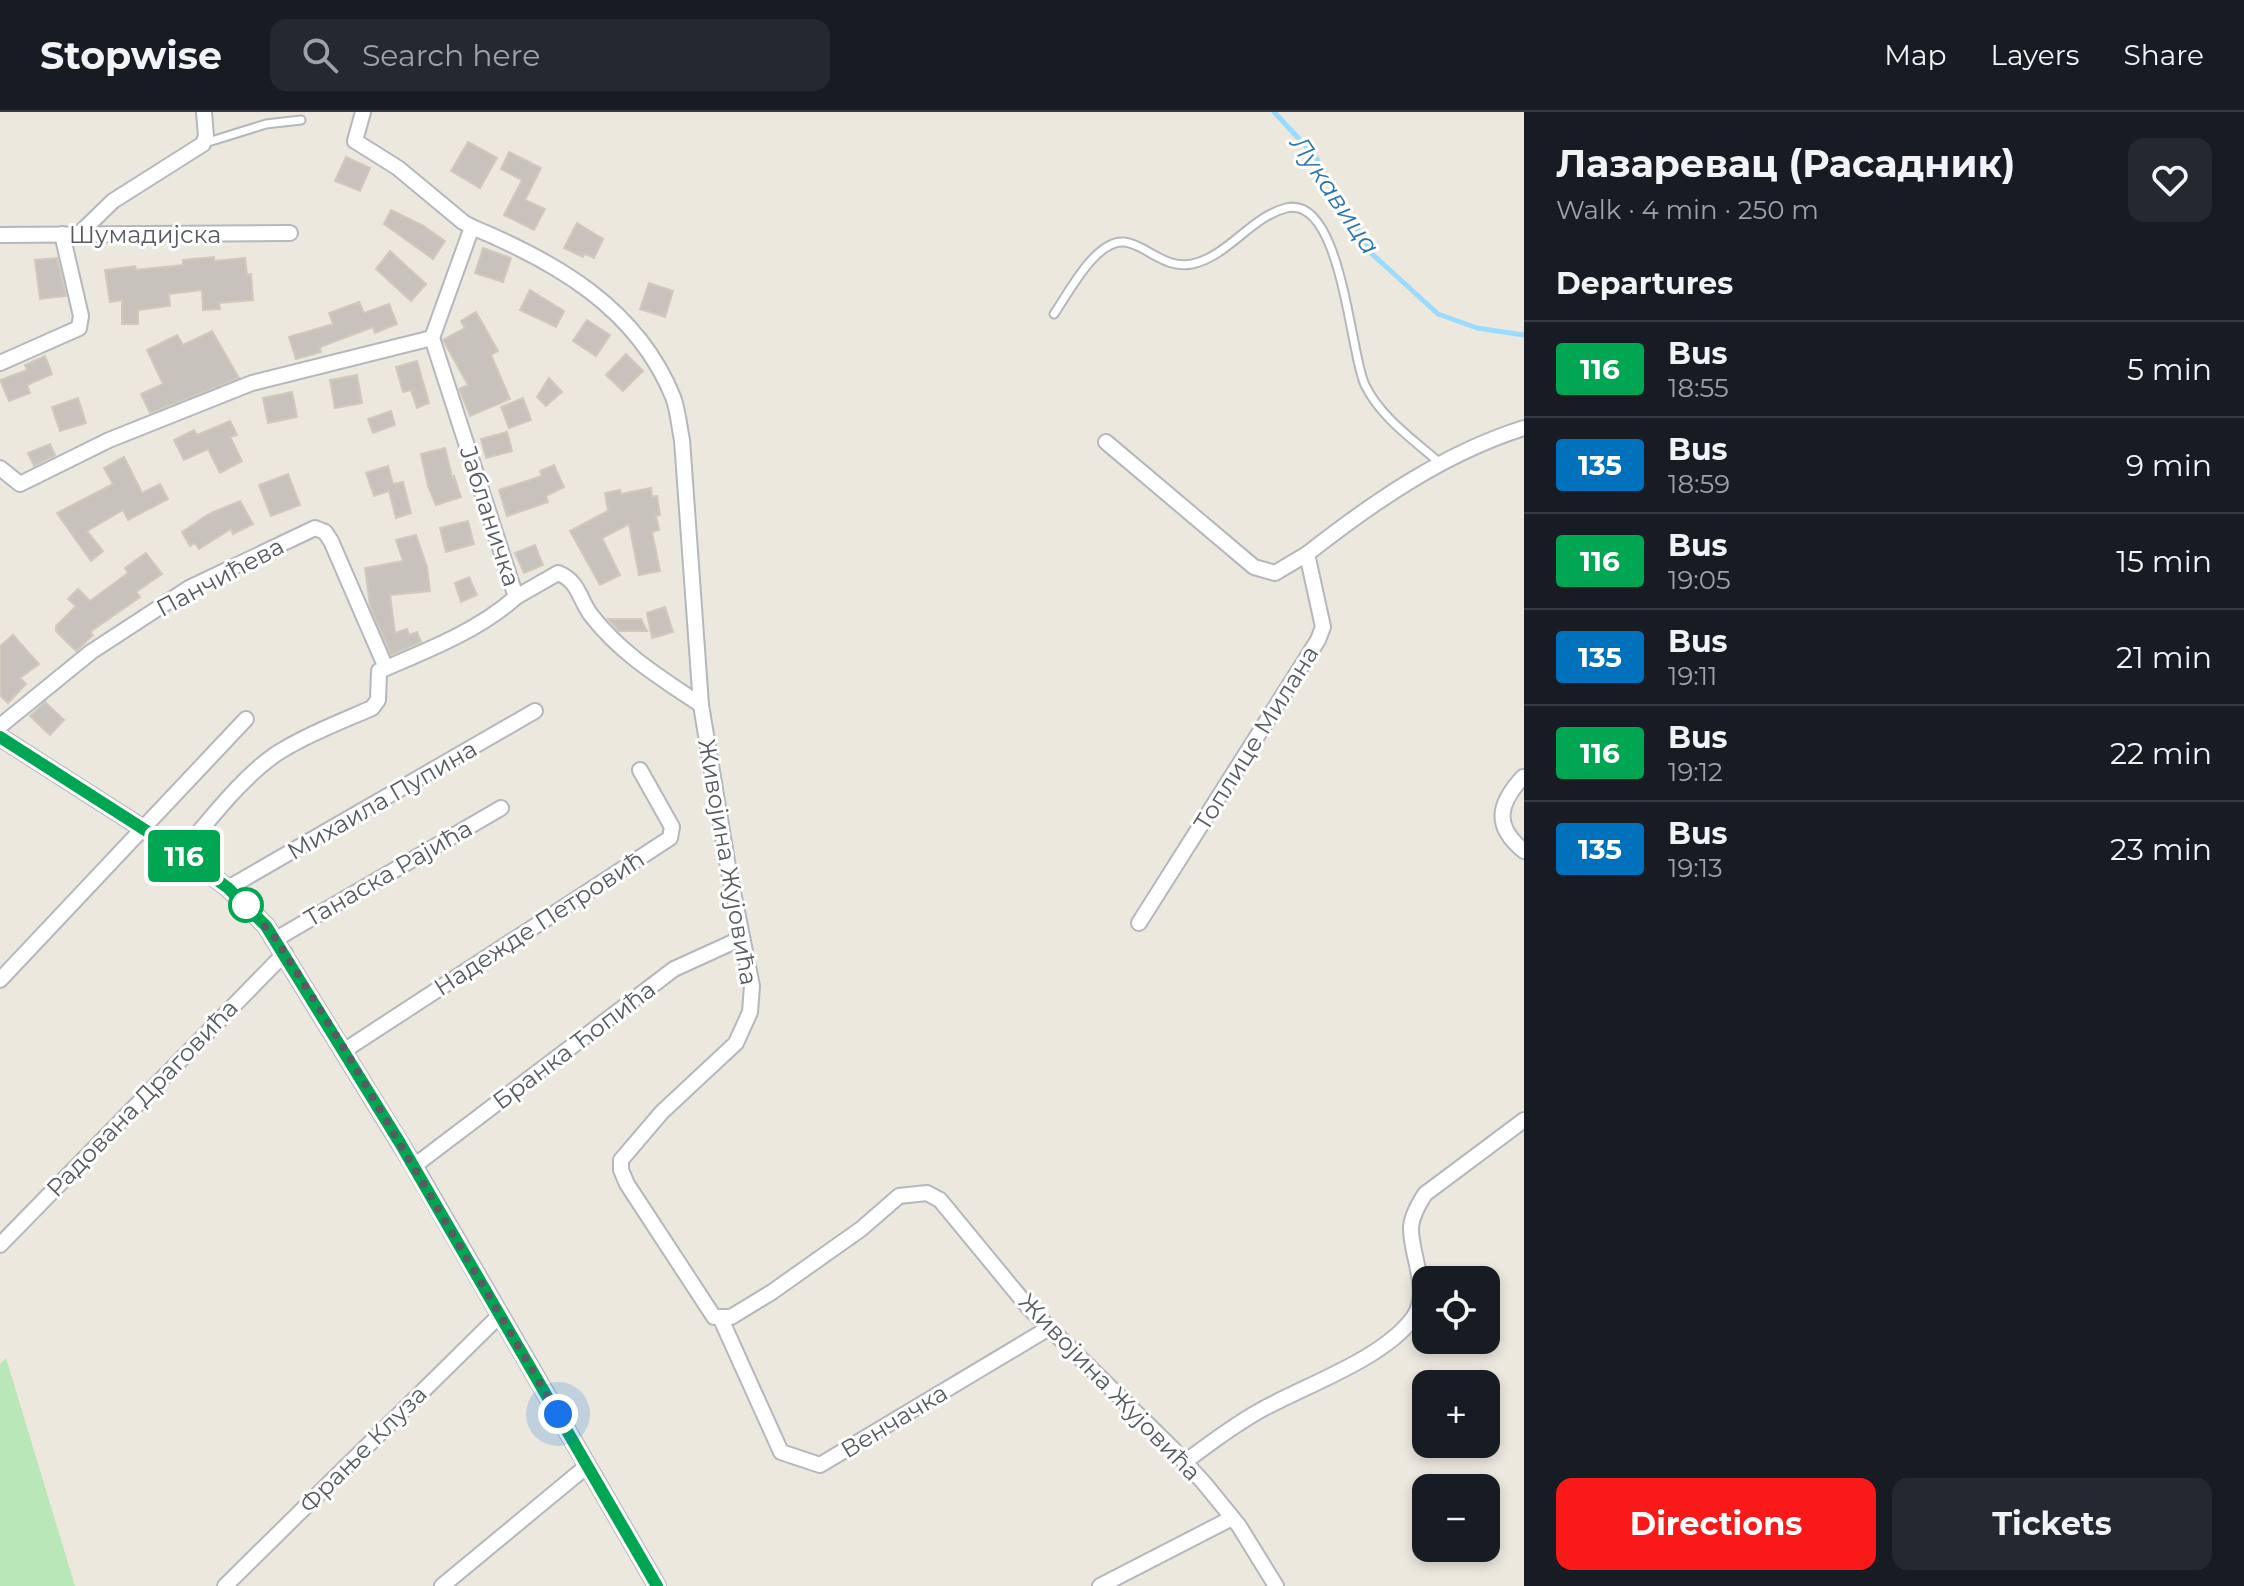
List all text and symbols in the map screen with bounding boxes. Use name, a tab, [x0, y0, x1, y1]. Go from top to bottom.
search box	[270, 19, 830, 91]
text: Stopwise	[40, 32, 222, 79]
icon: search	[298, 33, 342, 77]
text: Search here	[362, 37, 540, 74]
text: Map	[1884, 38, 1947, 72]
text: Layers	[1991, 38, 2080, 72]
text: Share	[2124, 38, 2204, 72]
water label: Лукавица	[1282, 128, 1386, 261]
button: heart	[2128, 138, 2212, 222]
text: Лазаревац (Расадник)	[1556, 140, 2015, 187]
text: Walk · 4 min · 250 m	[1556, 194, 1819, 226]
street label: Шумадијска	[69, 220, 221, 249]
text: Departures	[1556, 265, 1733, 302]
text: Bus	[1668, 335, 1728, 372]
text: 5 min	[2127, 351, 2212, 388]
text: 116	[1580, 352, 1620, 386]
text: 18:55	[1668, 372, 1729, 404]
text: Bus	[1668, 431, 1728, 468]
street label: Јабланичка	[454, 442, 526, 590]
text: 9 min	[2126, 447, 2212, 484]
text: 135	[1578, 448, 1622, 482]
text: 18:59	[1668, 468, 1730, 500]
text: Bus	[1668, 527, 1728, 564]
street label: Панчићева	[151, 531, 289, 623]
text: 15 min	[2116, 543, 2212, 580]
text: 116	[1580, 544, 1620, 578]
text: 19:05	[1668, 564, 1731, 596]
text: Bus	[1668, 623, 1728, 660]
text: 21 min	[2116, 639, 2212, 676]
street label: Топлице Милана	[1187, 640, 1325, 836]
text: 135	[1578, 640, 1622, 674]
text: 19:11	[1668, 660, 1718, 692]
text: Bus	[1668, 719, 1728, 756]
street label: Михаила Пупина	[282, 734, 482, 866]
text: 22 min	[2110, 735, 2212, 772]
text: 116	[1580, 736, 1620, 770]
street label: Живојина Жујовића	[692, 737, 764, 987]
text: 19:12	[1668, 756, 1723, 788]
street label: Танаска Рајића	[299, 813, 477, 933]
text: Bus	[1668, 815, 1728, 852]
line badge: 116	[138, 830, 230, 882]
text: 23 min	[2110, 831, 2212, 868]
text: 135	[1578, 832, 1622, 866]
text: 116	[164, 839, 204, 873]
street label: Надежде Петровић	[428, 844, 650, 1002]
text: 19:13	[1668, 852, 1723, 884]
unlabelled marker	[229, 888, 263, 922]
street label: Бранка Ћопића	[487, 974, 661, 1116]
street label: Радована Драговића	[40, 993, 244, 1203]
map controls	[1412, 1266, 1500, 1562]
button: locate	[1412, 1266, 1500, 1354]
street label: Живојина Жујовића	[1013, 1287, 1207, 1487]
button: +	[1412, 1370, 1500, 1458]
street label: Венчачка	[835, 1378, 953, 1464]
street label: Фрање Клуза	[293, 1379, 433, 1519]
your location	[538, 1394, 578, 1434]
button: −	[1412, 1474, 1500, 1562]
button: Directions	[1556, 1478, 1876, 1570]
button: Tickets	[1892, 1478, 2212, 1570]

